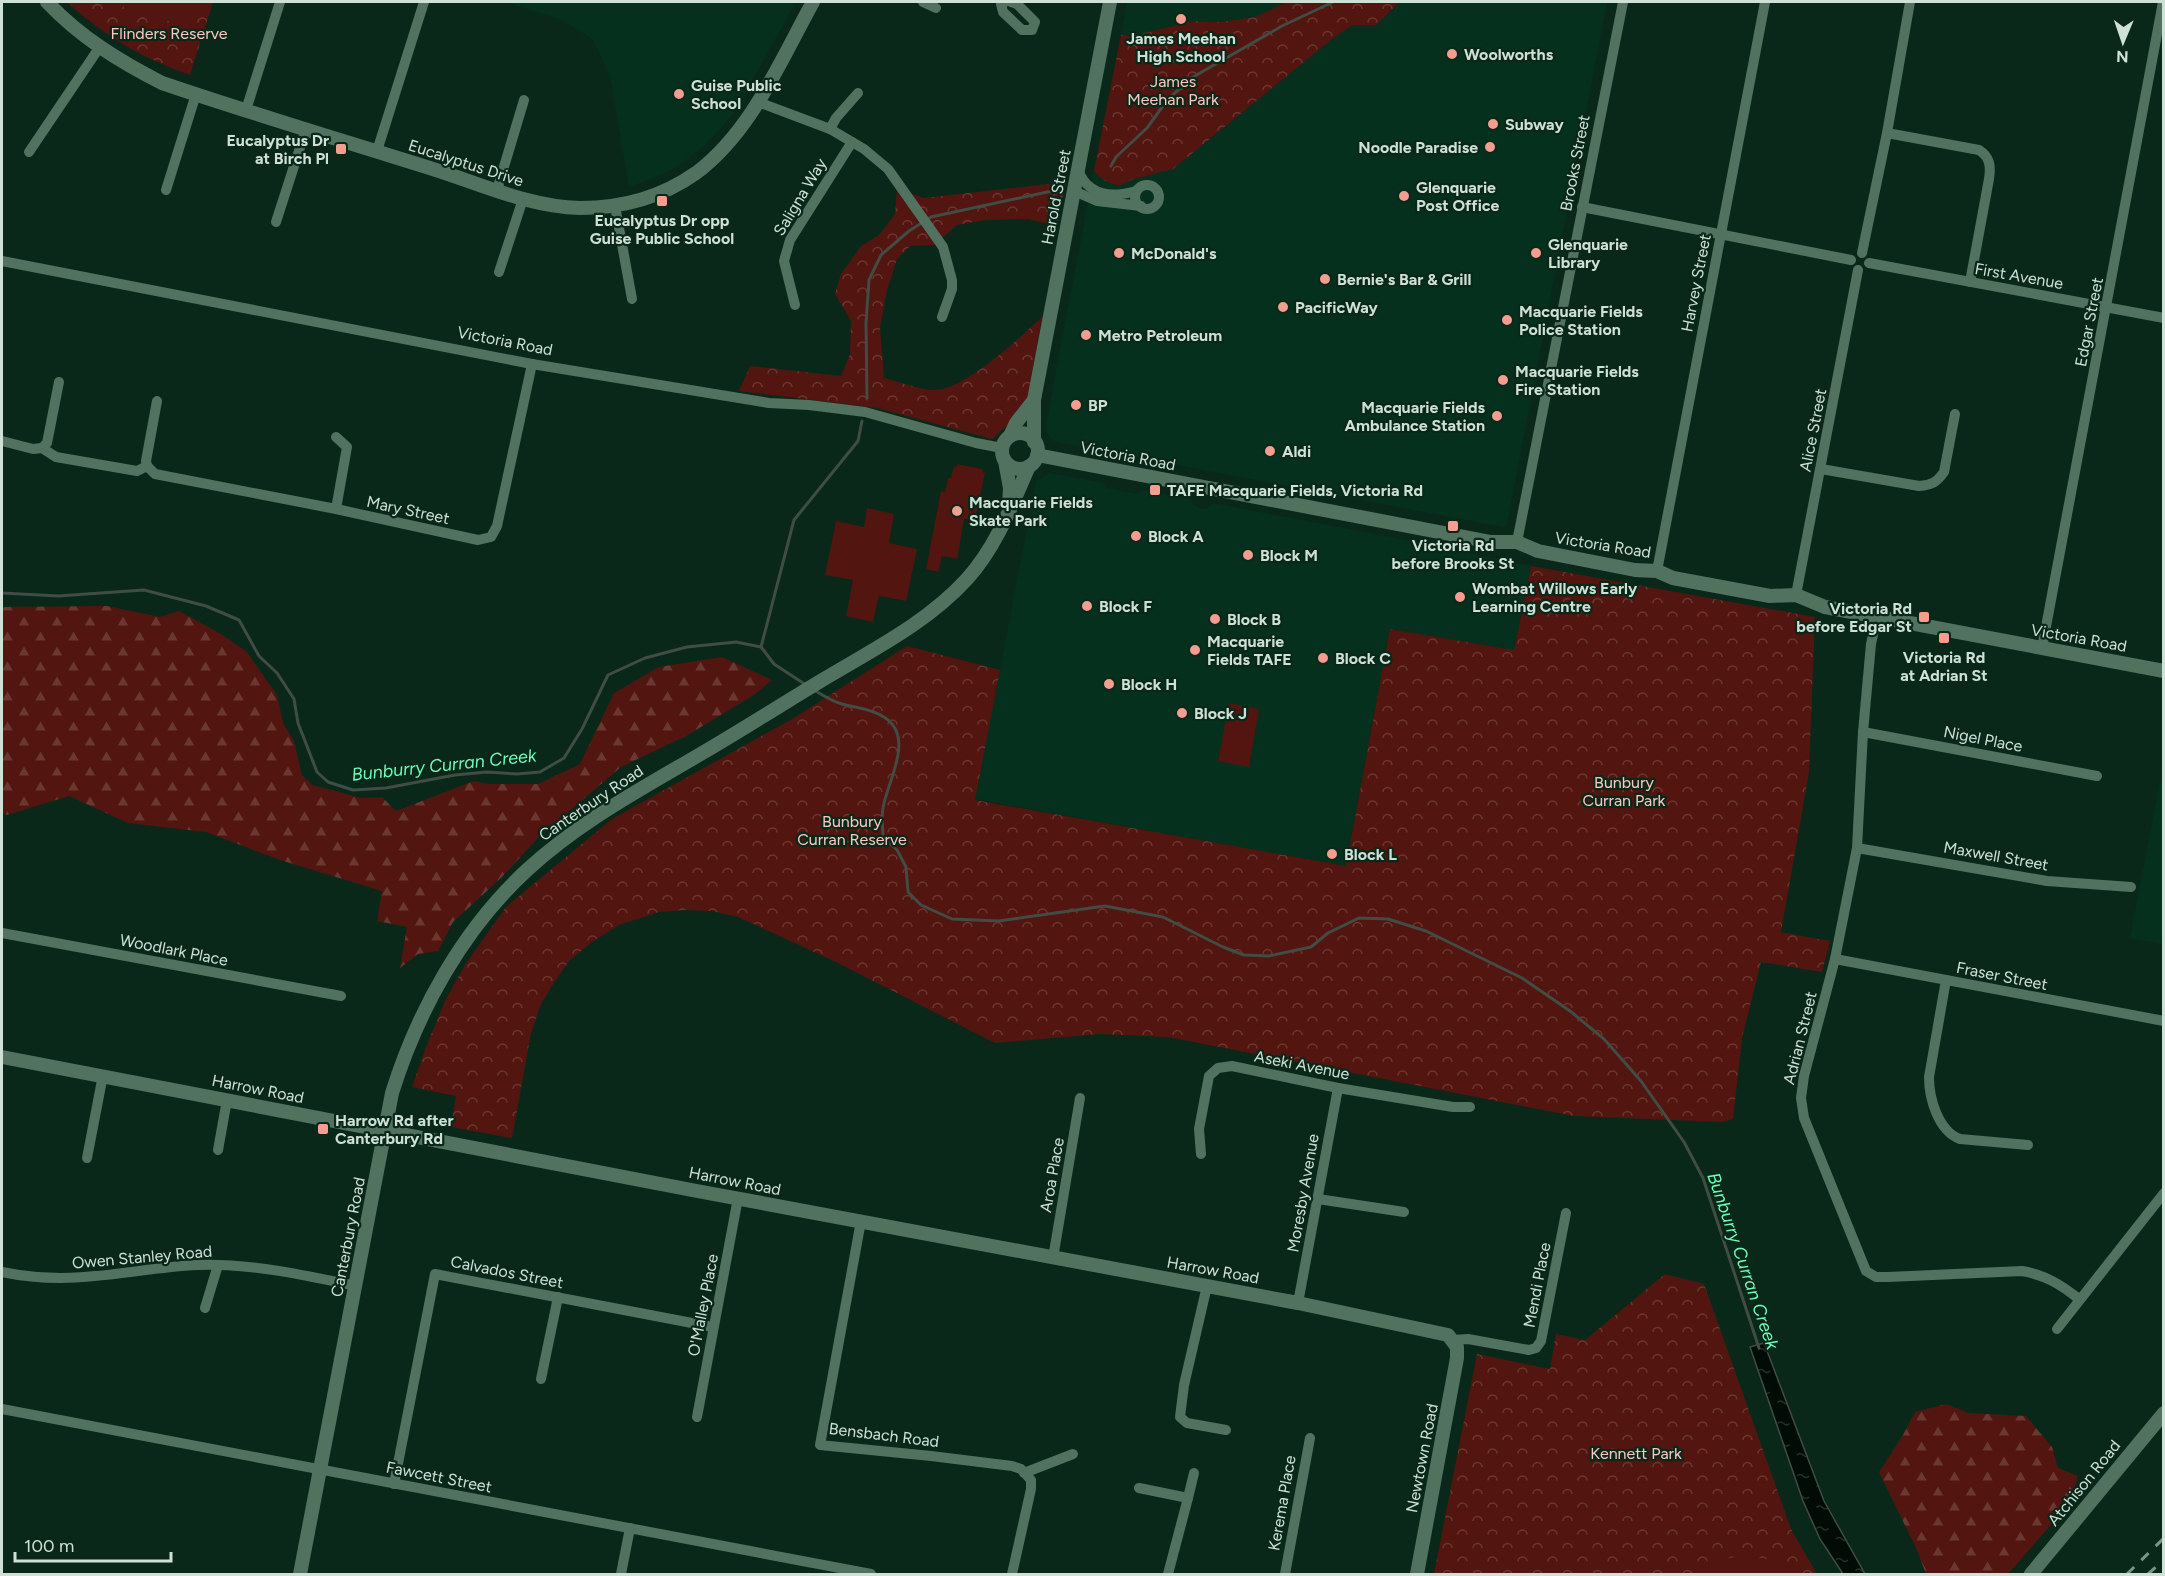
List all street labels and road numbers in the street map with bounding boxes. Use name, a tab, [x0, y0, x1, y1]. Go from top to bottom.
street label: Brooks Street	[1556, 113, 1594, 213]
street label: Eucalyptus Drive	[406, 135, 526, 191]
street label: Harold Street	[1037, 148, 1075, 246]
street label: Saligna Way	[769, 154, 831, 239]
street label: Harvey Street	[1677, 232, 1715, 334]
street label: First Avenue	[1973, 259, 2065, 293]
street label: Edgar Street	[2071, 276, 2107, 368]
street label: Victoria Road	[456, 322, 554, 360]
street label: Alice Street	[1796, 387, 1830, 473]
street label: Victoria Road	[1079, 437, 1177, 475]
street label: Mary Street	[365, 492, 451, 528]
street label: Victoria Road	[1554, 528, 1652, 562]
street label: Victoria Road	[2030, 620, 2128, 656]
street label: Nigel Place	[1942, 722, 2024, 756]
street label: Canterbury Road	[535, 761, 647, 845]
street label: Maxwell Street	[1942, 837, 2050, 875]
street label: Woodlark Place	[118, 930, 230, 970]
street label: Fraser Street	[1955, 958, 2049, 994]
street label: Adrian Street	[1779, 990, 1821, 1086]
street label: Aseki Avenue	[1253, 1046, 1351, 1084]
street label: Harrow Road	[210, 1071, 306, 1107]
street label: Moresby Avenue	[1283, 1132, 1323, 1254]
street label: Aroa Place	[1036, 1136, 1068, 1214]
street label: Harrow Road	[687, 1163, 783, 1199]
street label: Canterbury Road	[327, 1175, 369, 1299]
street label: Mendi Place	[1519, 1240, 1555, 1329]
street label: Owen Stanley Road	[71, 1241, 213, 1273]
street label: Calvados Street	[449, 1252, 565, 1292]
street label: O'Malley Place	[684, 1252, 722, 1358]
street label: Harrow Road	[1165, 1253, 1261, 1287]
street label: Newtown Road	[1402, 1402, 1442, 1514]
street label: Bensbach Road	[828, 1419, 940, 1451]
street label: Atchison Road	[2044, 1436, 2124, 1530]
street label: Kerema Place	[1264, 1454, 1300, 1552]
street label: Fawcett Street	[385, 1457, 493, 1497]

